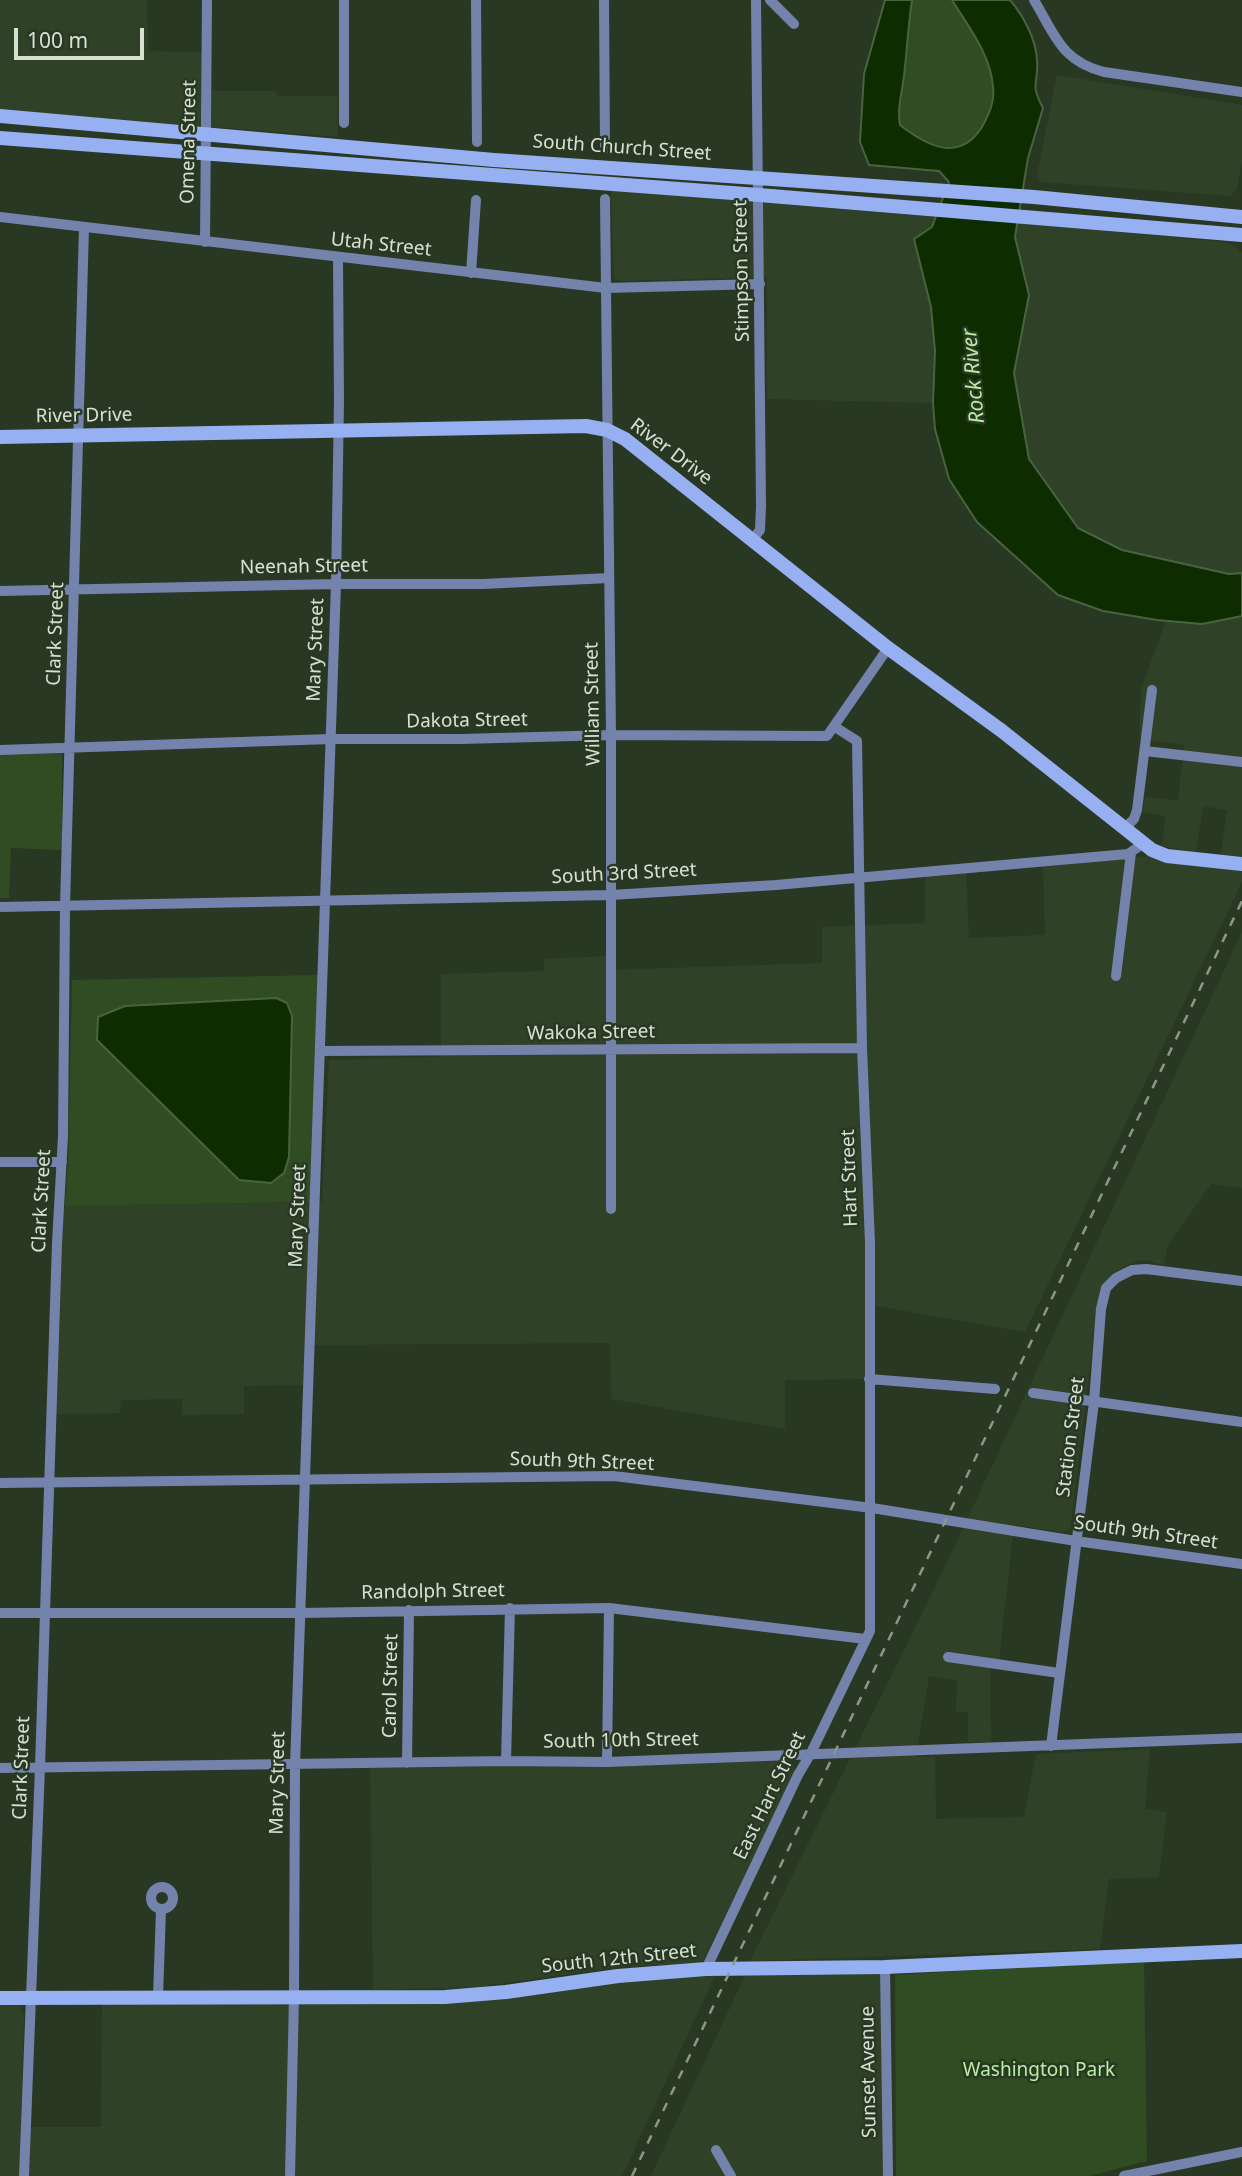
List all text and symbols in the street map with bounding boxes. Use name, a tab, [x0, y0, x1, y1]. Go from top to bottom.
scale bar	[18, 14, 147, 58]
text: 100 m	[27, 26, 88, 54]
street label: Omena Street	[177, 80, 201, 204]
street label: South Church Street	[532, 130, 712, 166]
street label: Stimpson Street	[729, 200, 755, 342]
street label: Utah Street	[330, 228, 432, 262]
water label: Rock River	[957, 327, 991, 425]
street label: River Drive	[35, 404, 133, 428]
street label: River Drive	[625, 414, 717, 490]
street label: Neenah Street	[240, 554, 368, 580]
street label: Clark Street	[43, 582, 69, 686]
street label: Mary Street	[303, 598, 329, 702]
street label: William Street	[581, 642, 605, 766]
street label: Dakota Street	[406, 709, 528, 733]
street label: South 3rd Street	[551, 859, 697, 889]
street label: Wakoka Street	[527, 1020, 655, 1046]
street label: Hart Street	[837, 1129, 863, 1227]
street label: Clark Street	[28, 1149, 56, 1253]
street label: Mary Street	[285, 1164, 311, 1268]
street label: Station Street	[1052, 1376, 1090, 1498]
street label: South 9th Street	[509, 1448, 655, 1476]
street label: South 9th Street	[1073, 1512, 1219, 1554]
street label: Randolph Street	[361, 1579, 505, 1605]
street label: Carol Street	[379, 1634, 403, 1738]
street label: Clark Street	[9, 1716, 35, 1820]
street label: South 10th Street	[543, 1728, 699, 1754]
street label: East Hart Street	[729, 1728, 811, 1864]
street label: Mary Street	[266, 1731, 290, 1835]
street label: South 12th Street	[540, 1940, 698, 1978]
street label: Sunset Avenue	[856, 2006, 882, 2138]
park label: Washington Park	[963, 2060, 1115, 2082]

